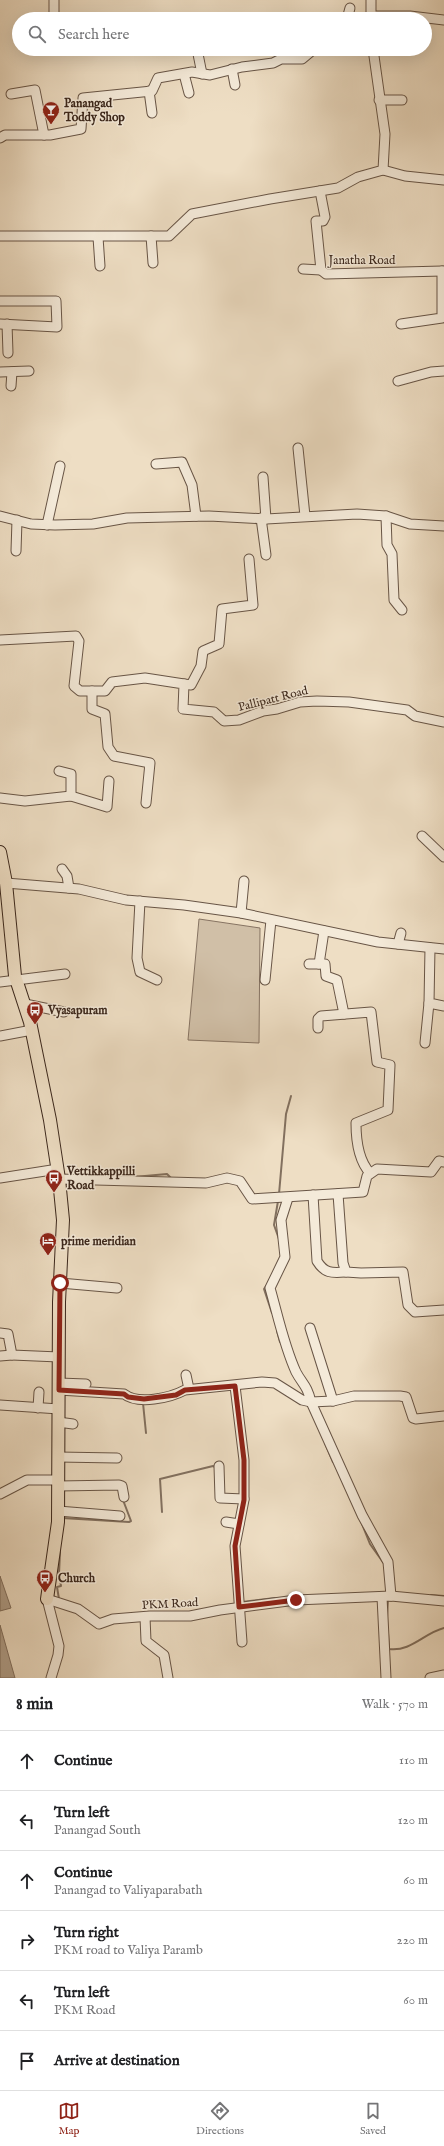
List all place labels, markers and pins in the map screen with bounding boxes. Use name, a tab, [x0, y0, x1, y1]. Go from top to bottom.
place label: Panangad Toddy Shop	[63, 96, 125, 126]
bar icon: Panangad Toddy Shop	[41, 100, 61, 125]
bus stop icon: Vyasapuram	[25, 1000, 45, 1025]
place label: Vyasapuram	[47, 1003, 108, 1019]
place label: Vettikkappilli Road	[66, 1164, 136, 1193]
bus stop icon: Vettikkappilli Road	[44, 1168, 64, 1193]
hotel icon: prime meridian	[38, 1231, 58, 1256]
place label: prime meridian	[60, 1234, 137, 1250]
bus stop icon: Church	[35, 1568, 55, 1593]
place label: Church	[58, 1571, 96, 1586]

